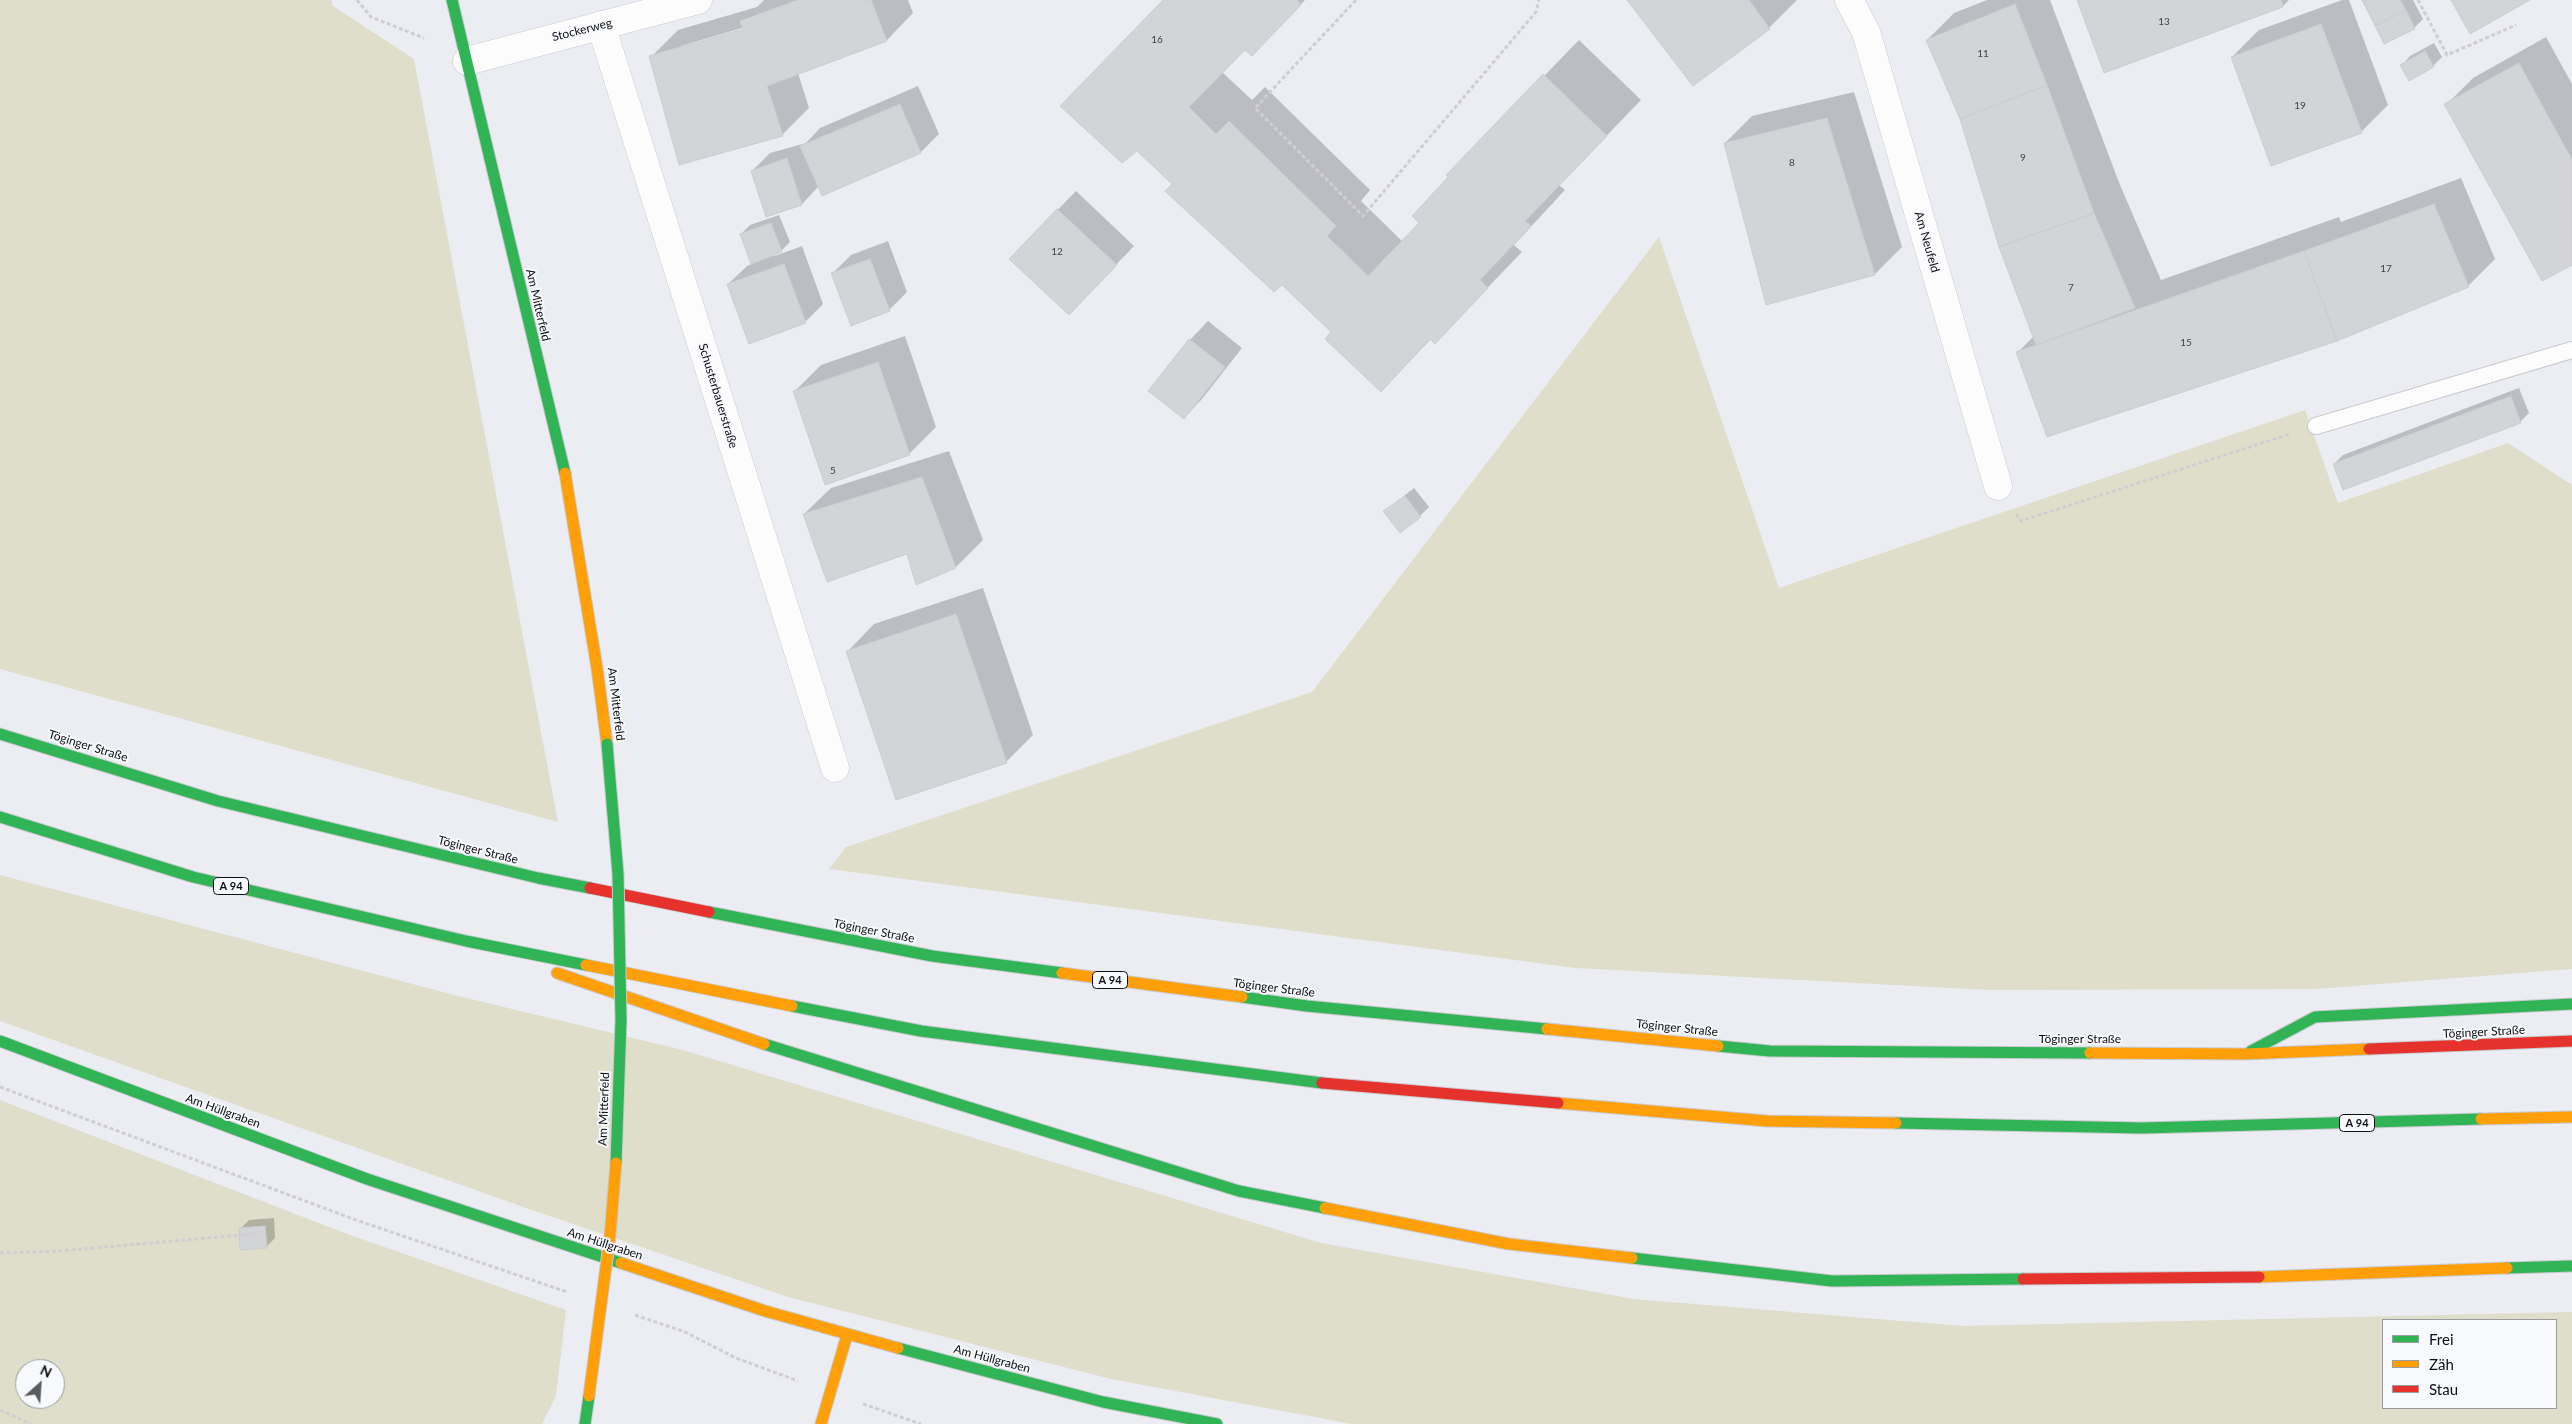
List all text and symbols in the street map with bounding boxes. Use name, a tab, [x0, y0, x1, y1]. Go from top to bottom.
street label: Stockerweg	[550, 16, 614, 44]
house number: 13	[2158, 16, 2170, 28]
house number: 16	[1151, 34, 1163, 46]
house number: 11	[1977, 48, 1989, 60]
house number: 19	[2294, 100, 2306, 112]
house number: 9	[2020, 152, 2026, 164]
house number: 8	[1789, 157, 1795, 169]
street label: Am Neufeld	[1911, 210, 1943, 274]
house number: 12	[1051, 246, 1063, 258]
house number: 17	[2380, 263, 2392, 275]
street label: Am Mitterfeld	[523, 267, 553, 343]
house number: 7	[2068, 282, 2074, 294]
house number: 15	[2180, 337, 2192, 349]
street label: Schusterbauerstraße	[695, 342, 741, 450]
house number: 5	[830, 465, 836, 477]
street label: Am Mitterfeld	[604, 667, 628, 741]
street label: Töginger Straße	[47, 727, 129, 765]
street label: Töginger Straße	[436, 833, 520, 867]
road number: A 94	[214, 878, 248, 894]
street label: Töginger Straße	[832, 916, 916, 946]
road number: A 94	[1092, 972, 1128, 988]
street label: Töginger Straße	[1232, 976, 1316, 1000]
street label: Töginger Straße	[1635, 1017, 1719, 1039]
street label: Töginger Straße	[2443, 1023, 2525, 1041]
street label: Töginger Straße	[2039, 1032, 2121, 1046]
street label: Am Mitterfeld	[596, 1072, 612, 1146]
street label: Am Hüllgraben	[184, 1091, 262, 1131]
road number: A 94	[2340, 1114, 2374, 1132]
street label: Am Hüllgraben	[565, 1225, 645, 1263]
legend	[2382, 1319, 2557, 1409]
text: Frei	[2429, 1330, 2454, 1348]
street label: Am Hüllgraben	[952, 1342, 1032, 1376]
text: Zäh	[2429, 1355, 2454, 1373]
north arrow	[15, 1359, 65, 1409]
text: N	[38, 1361, 55, 1381]
text: Stau	[2429, 1380, 2458, 1398]

